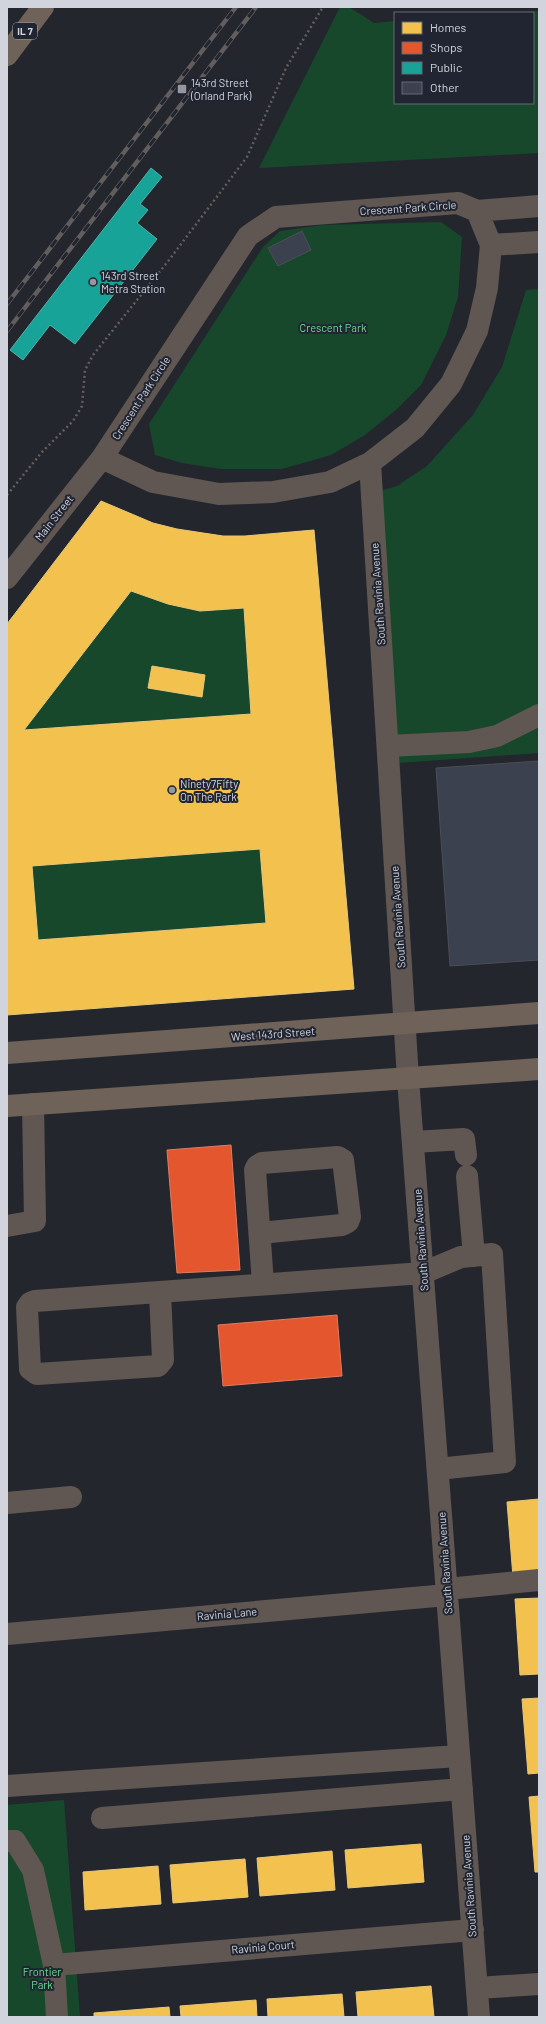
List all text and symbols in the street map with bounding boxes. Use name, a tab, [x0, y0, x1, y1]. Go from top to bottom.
legend	[394, 12, 534, 104]
text: Homes	[430, 20, 467, 34]
road number: IL 7	[13, 23, 37, 39]
text: Shops	[430, 40, 463, 54]
text: Public	[430, 60, 462, 74]
place label: 143rd Street (Orland Park)	[190, 76, 252, 102]
text: Other	[430, 80, 460, 94]
marker: 143rd Street (Orland Park)	[176, 83, 188, 95]
street label: Crescent Park Circle	[359, 198, 457, 217]
place label: 143rd Street Metra Station	[101, 269, 165, 295]
marker: 143rd Street Metra Station	[88, 277, 98, 287]
park label: Crescent Park	[300, 321, 367, 334]
street label: Crescent Park Circle	[109, 354, 172, 442]
street label: Main Street	[32, 492, 75, 543]
street label: South Ravinia Avenue	[367, 542, 388, 646]
place label: Ninety7Fifty On The Park	[180, 777, 238, 803]
marker: Ninety7Fifty On The Park	[167, 785, 177, 795]
street label: South Ravinia Avenue	[387, 865, 408, 969]
street label: West 143rd Street	[231, 1024, 315, 1043]
street label: South Ravinia Avenue	[410, 1188, 431, 1292]
street label: South Ravinia Avenue	[434, 1511, 455, 1615]
street label: Ravinia Lane	[196, 1604, 258, 1623]
street label: South Ravinia Avenue	[458, 1834, 479, 1938]
street label: Ravinia Court	[231, 1937, 295, 1956]
park label: Frontier Park	[23, 1965, 61, 1991]

